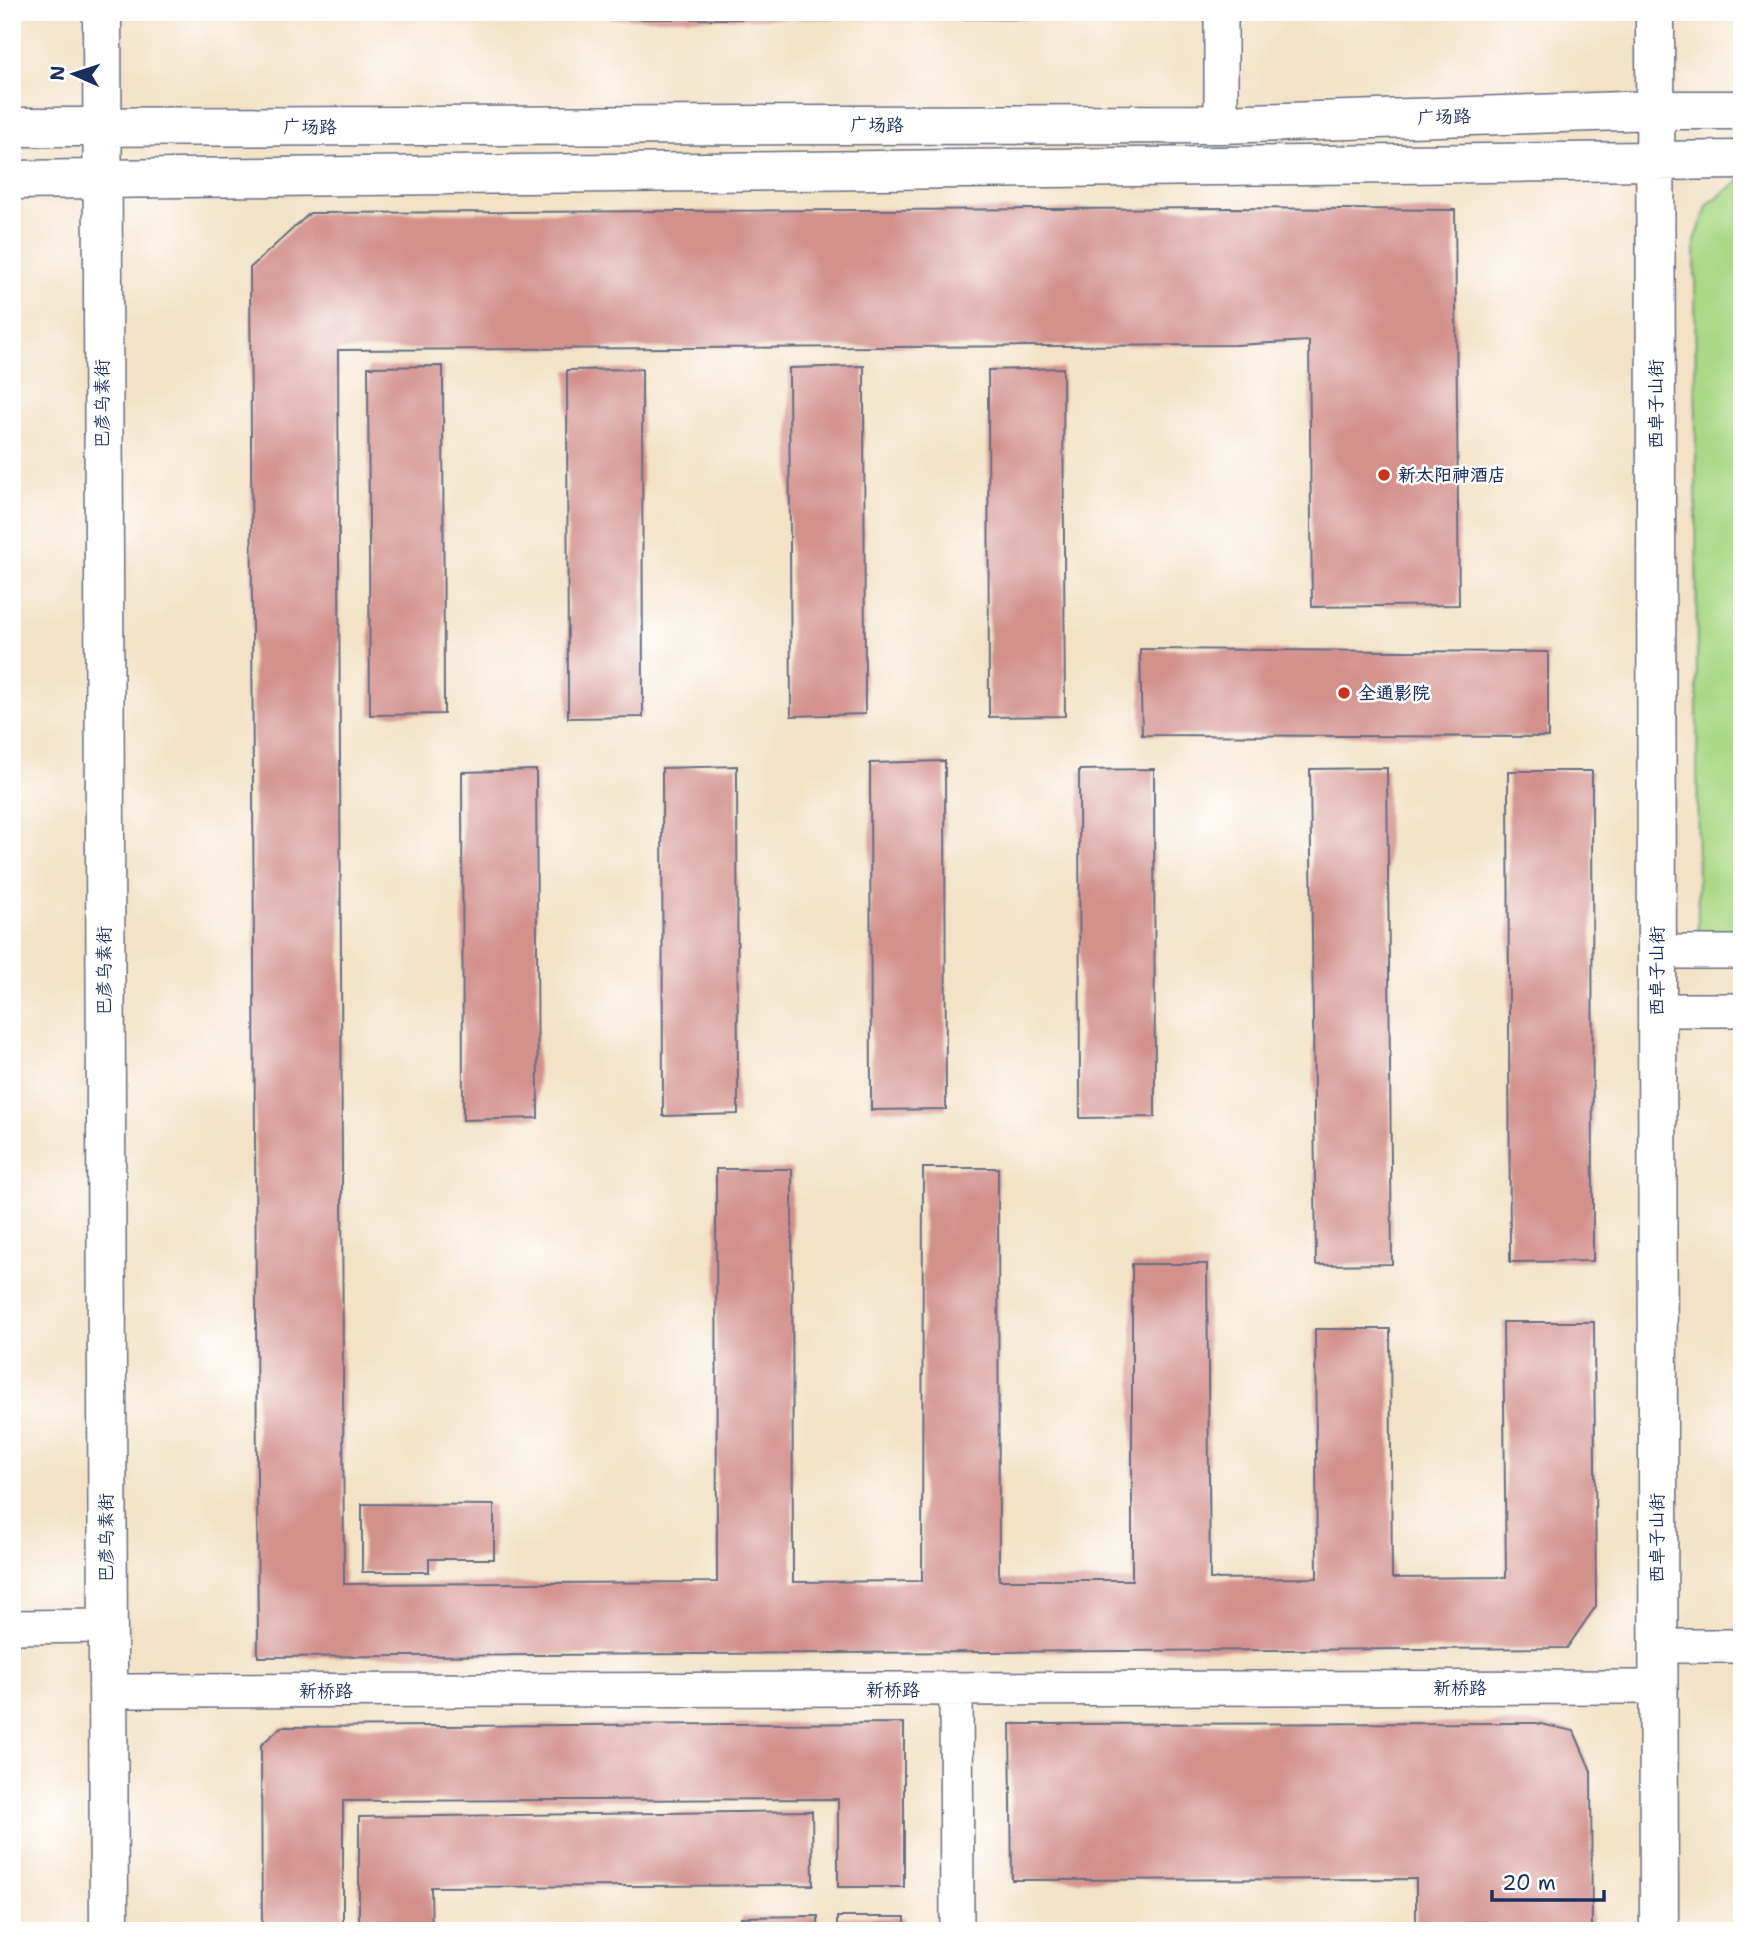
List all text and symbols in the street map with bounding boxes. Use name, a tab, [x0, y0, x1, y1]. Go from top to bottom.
north arrow	[38, 38, 108, 108]
text: N	[45, 65, 70, 81]
street label: 广场路	[1417, 104, 1471, 130]
street label: 广场路	[850, 113, 904, 137]
street label: 广场路	[283, 115, 337, 139]
street label: 巴彦乌素街	[90, 359, 114, 449]
street label: 西卓子山街	[1644, 359, 1668, 449]
place label: 新太阳神酒店	[1398, 463, 1506, 487]
marker: 新太阳神酒店	[1376, 467, 1392, 483]
place label: 全通影院	[1358, 681, 1430, 705]
marker: 全通影院	[1336, 685, 1352, 701]
street label: 巴彦乌素街	[92, 926, 116, 1016]
street label: 西卓子山街	[1645, 926, 1669, 1016]
street label: 巴彦乌素街	[94, 1493, 118, 1583]
street label: 西卓子山街	[1645, 1493, 1669, 1583]
street label: 新桥路	[1433, 1676, 1487, 1700]
street label: 新桥路	[866, 1678, 920, 1702]
street label: 新桥路	[299, 1679, 353, 1703]
scale bar	[1492, 1859, 1604, 1903]
text: 20 m	[1502, 1869, 1556, 1897]

